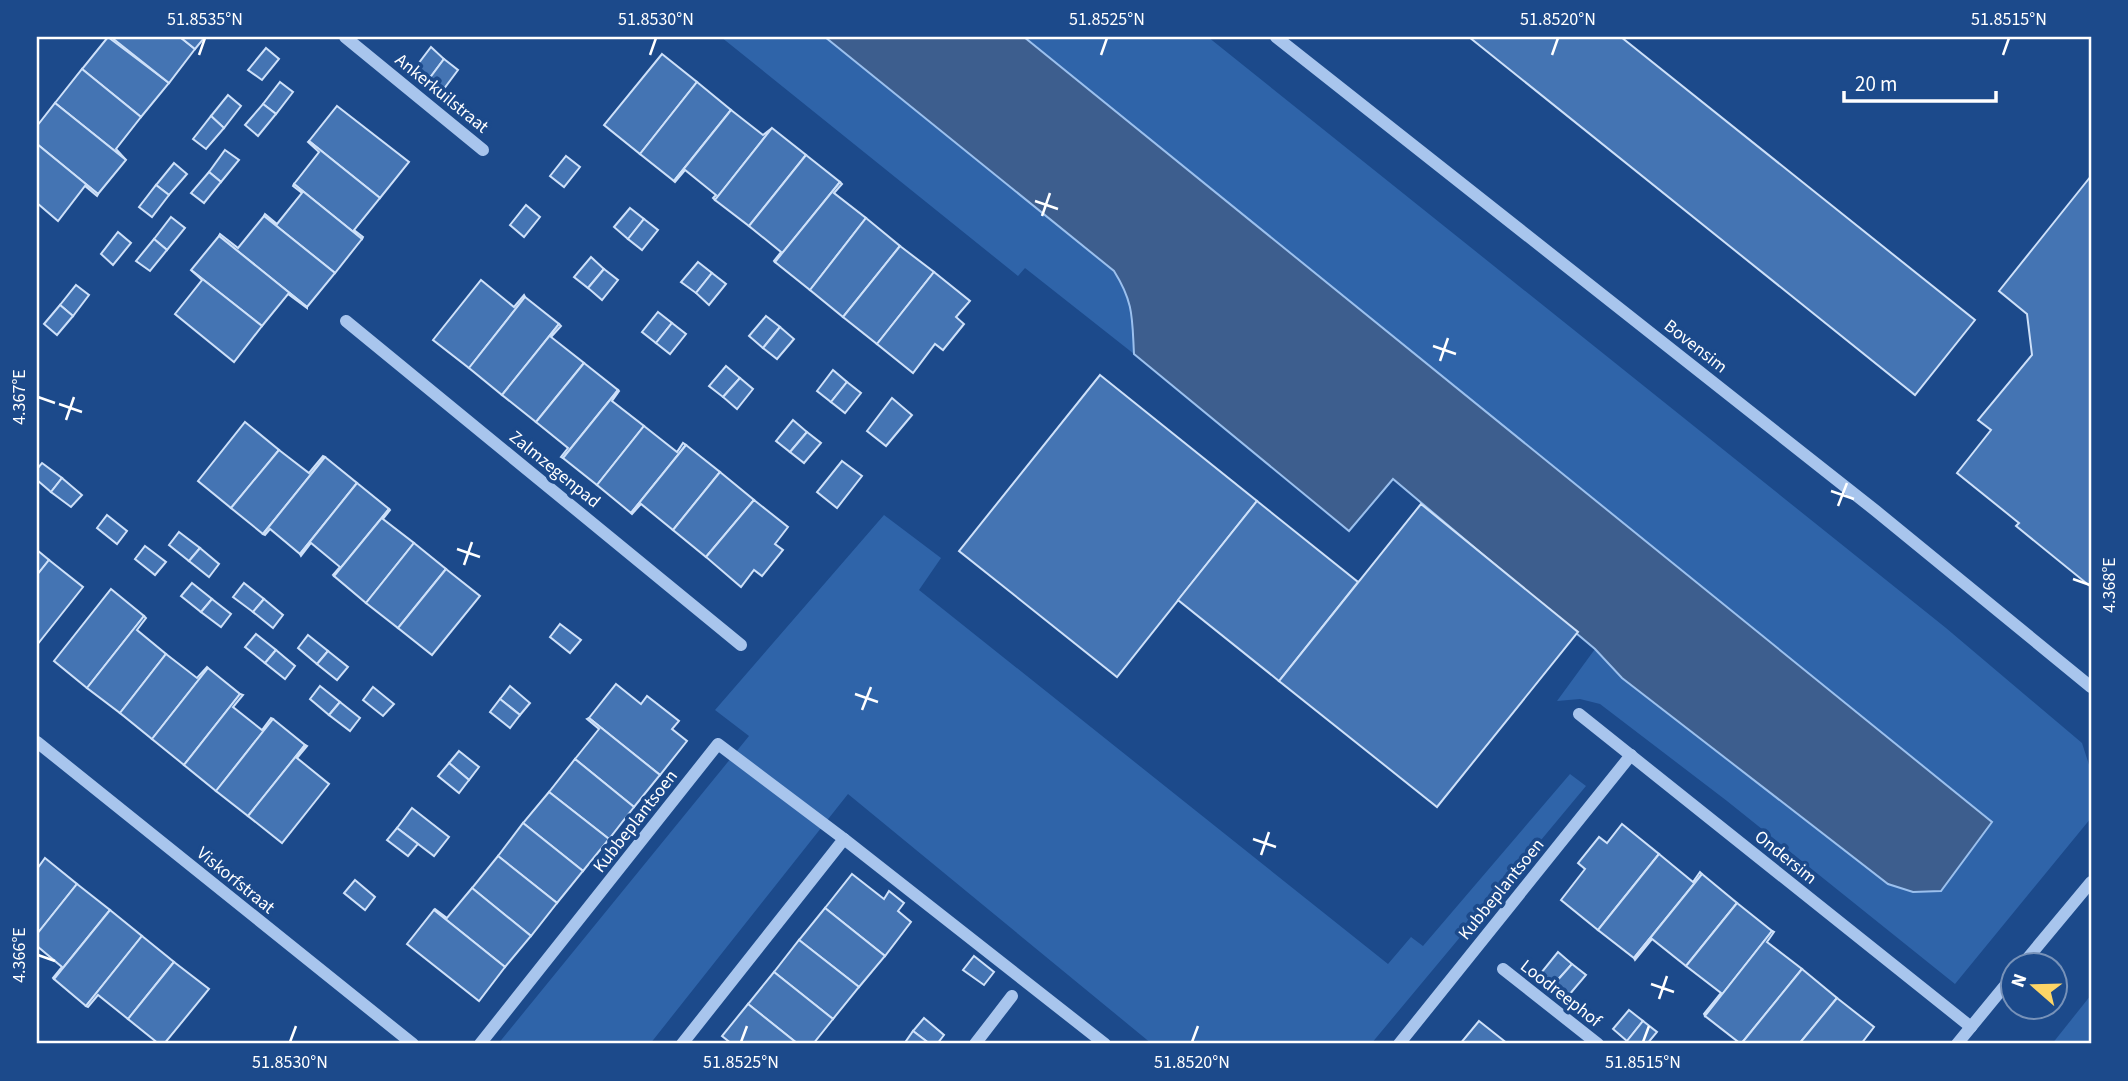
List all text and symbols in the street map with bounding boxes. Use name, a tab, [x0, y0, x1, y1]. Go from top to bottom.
text: 51.8535°N	[167, 7, 243, 32]
text: 51.8530°N	[618, 7, 694, 32]
text: 51.8525°N	[1069, 7, 1145, 32]
text: 51.8520°N	[1520, 7, 1596, 32]
text: 51.8515°N	[1971, 7, 2047, 32]
street label: Ankerkuilstraat	[390, 48, 494, 139]
scale bar	[1844, 60, 1997, 104]
text: 20 m	[1855, 69, 1897, 99]
street label: Bovensim	[1659, 314, 1733, 379]
text: 4.367°E	[7, 369, 32, 425]
street label: Zalmzegenpad	[504, 425, 606, 514]
text: 4.368°E	[2097, 557, 2122, 613]
street label: Kubbeplantsoen	[587, 765, 684, 878]
street label: Ondersim	[1749, 824, 1822, 890]
street label: Kubbeplantsoen	[1453, 833, 1550, 945]
street label: Viskorfstraat	[191, 841, 280, 920]
text: 4.366°E	[7, 927, 32, 983]
north arrow	[1998, 951, 2068, 1021]
street label: Loodreephof	[1515, 954, 1607, 1033]
text: N	[2005, 970, 2034, 991]
text: 51.8530°N	[252, 1050, 328, 1075]
text: 51.8525°N	[703, 1050, 779, 1075]
text: 51.8520°N	[1154, 1050, 1230, 1075]
text: 51.8515°N	[1605, 1050, 1681, 1075]

